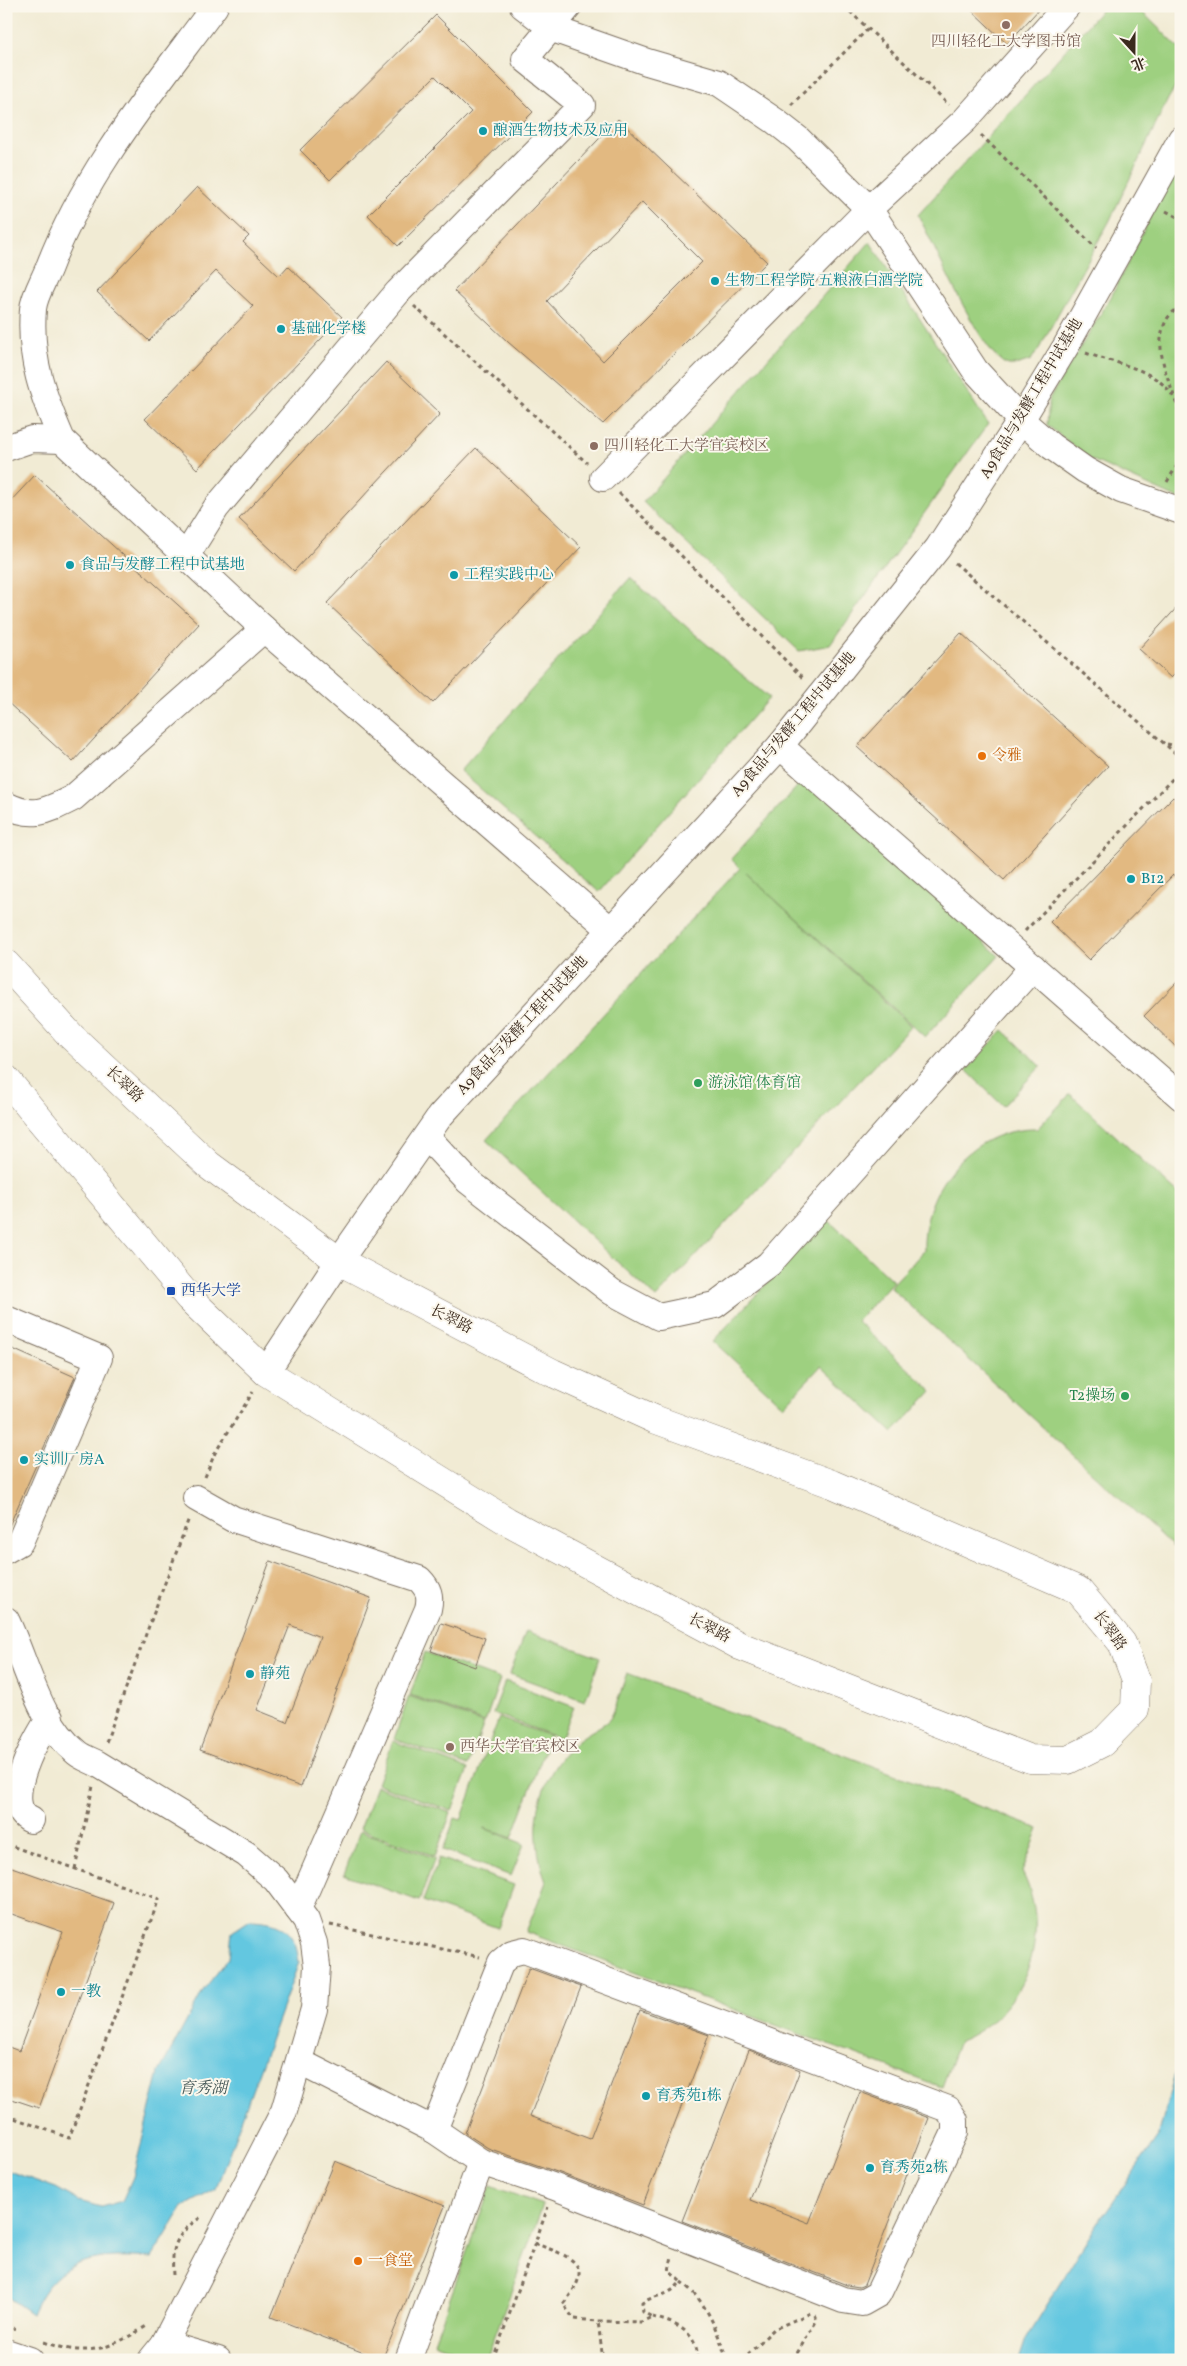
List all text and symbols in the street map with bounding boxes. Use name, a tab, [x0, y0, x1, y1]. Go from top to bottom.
marker: 四川轻化工大学图书馆	[1000, 19, 1012, 31]
north arrow	[1110, 28, 1160, 78]
place label: 四川轻化工大学图书馆	[931, 32, 1081, 53]
text: 北	[1128, 51, 1148, 74]
place label: 酿酒生物技术及应用	[493, 121, 628, 142]
marker: 酿酒生物技术及应用	[477, 125, 489, 137]
place label: 生物工程学院 五粮液白酒学院	[725, 271, 923, 292]
marker: 生物工程学院 五粮液白酒学院	[709, 275, 721, 287]
street label: A9食品与发酵工程中试基地	[976, 315, 1088, 483]
place label: 基础化学楼	[291, 319, 366, 340]
marker: 基础化学楼	[275, 323, 287, 335]
place label: 四川轻化工大学宜宾校区	[604, 436, 769, 457]
marker: 四川轻化工大学宜宾校区	[588, 440, 600, 452]
place label: 食品与发酵工程中试基地	[80, 555, 245, 576]
marker: 食品与发酵工程中试基地	[64, 559, 76, 571]
place label: 工程实践中心	[464, 565, 554, 586]
marker: 工程实践中心	[448, 569, 460, 581]
street label: A9食品与发酵工程中试基地	[727, 648, 861, 802]
place label: 令雅	[992, 746, 1022, 767]
marker: 令雅	[976, 750, 988, 762]
place label: B12	[1141, 869, 1164, 890]
marker: B12	[1125, 873, 1137, 885]
street label: A9食品与发酵工程中试基地	[453, 952, 593, 1100]
street label: 长翠路	[100, 1062, 148, 1108]
place label: 游泳馆 体育馆	[708, 1073, 801, 1094]
marker: 游泳馆 体育馆	[692, 1077, 704, 1089]
place label: 西华大学	[181, 1281, 241, 1302]
marker: 西华大学	[165, 1285, 177, 1297]
street label: 长翠路	[426, 1300, 476, 1340]
place label: T2操场	[1069, 1386, 1115, 1407]
marker: T2操场	[1119, 1390, 1131, 1402]
place label: 实训厂房A	[34, 1450, 105, 1471]
marker: 实训厂房A	[18, 1454, 30, 1466]
street label: 长翠路	[1087, 1607, 1131, 1655]
street label: 长翠路	[684, 1609, 734, 1649]
place label: 静苑	[260, 1664, 290, 1685]
marker: 静苑	[244, 1668, 256, 1680]
place label: 西华大学宜宾校区	[460, 1737, 580, 1758]
marker: 西华大学宜宾校区	[444, 1741, 456, 1753]
place label: 一教	[71, 1982, 101, 2003]
marker: 一教	[55, 1986, 67, 1998]
water label: 育秀湖	[179, 2078, 230, 2100]
place label: 育秀苑1栋	[656, 2086, 722, 2107]
marker: 育秀苑1栋	[640, 2090, 652, 2102]
place label: 育秀苑2栋	[880, 2158, 948, 2179]
marker: 育秀苑2栋	[864, 2162, 876, 2174]
place label: 一食堂	[368, 2251, 413, 2272]
marker: 一食堂	[352, 2255, 364, 2267]

